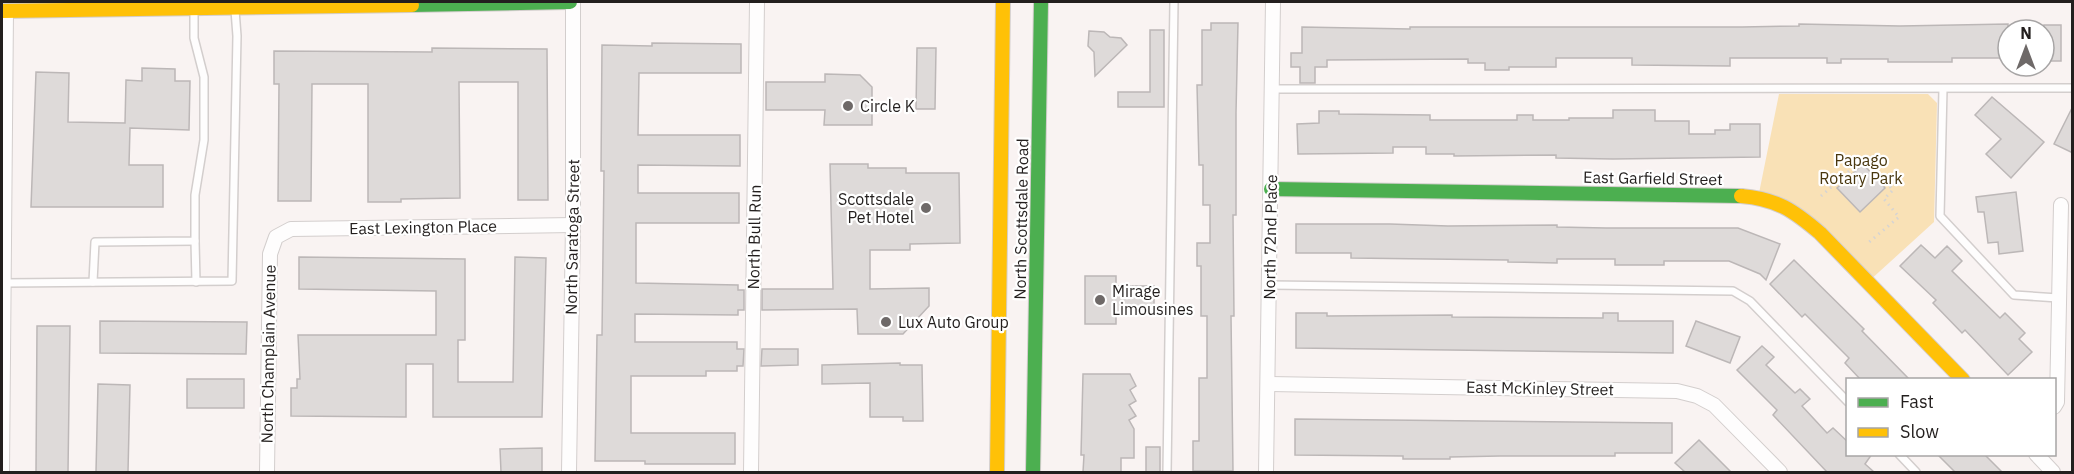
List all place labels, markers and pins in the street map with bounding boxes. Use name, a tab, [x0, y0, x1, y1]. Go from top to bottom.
place label: Circle K	[860, 96, 915, 116]
marker: Circle K	[841, 99, 855, 113]
place label: Scottsdale Pet Hotel	[838, 189, 914, 227]
marker: Scottsdale Pet Hotel	[919, 201, 933, 215]
place label: Mirage Limousines	[1112, 281, 1194, 319]
marker: Mirage Limousines	[1093, 293, 1107, 307]
place label: Lux Auto Group	[898, 312, 1009, 332]
marker: Lux Auto Group	[879, 315, 893, 329]

